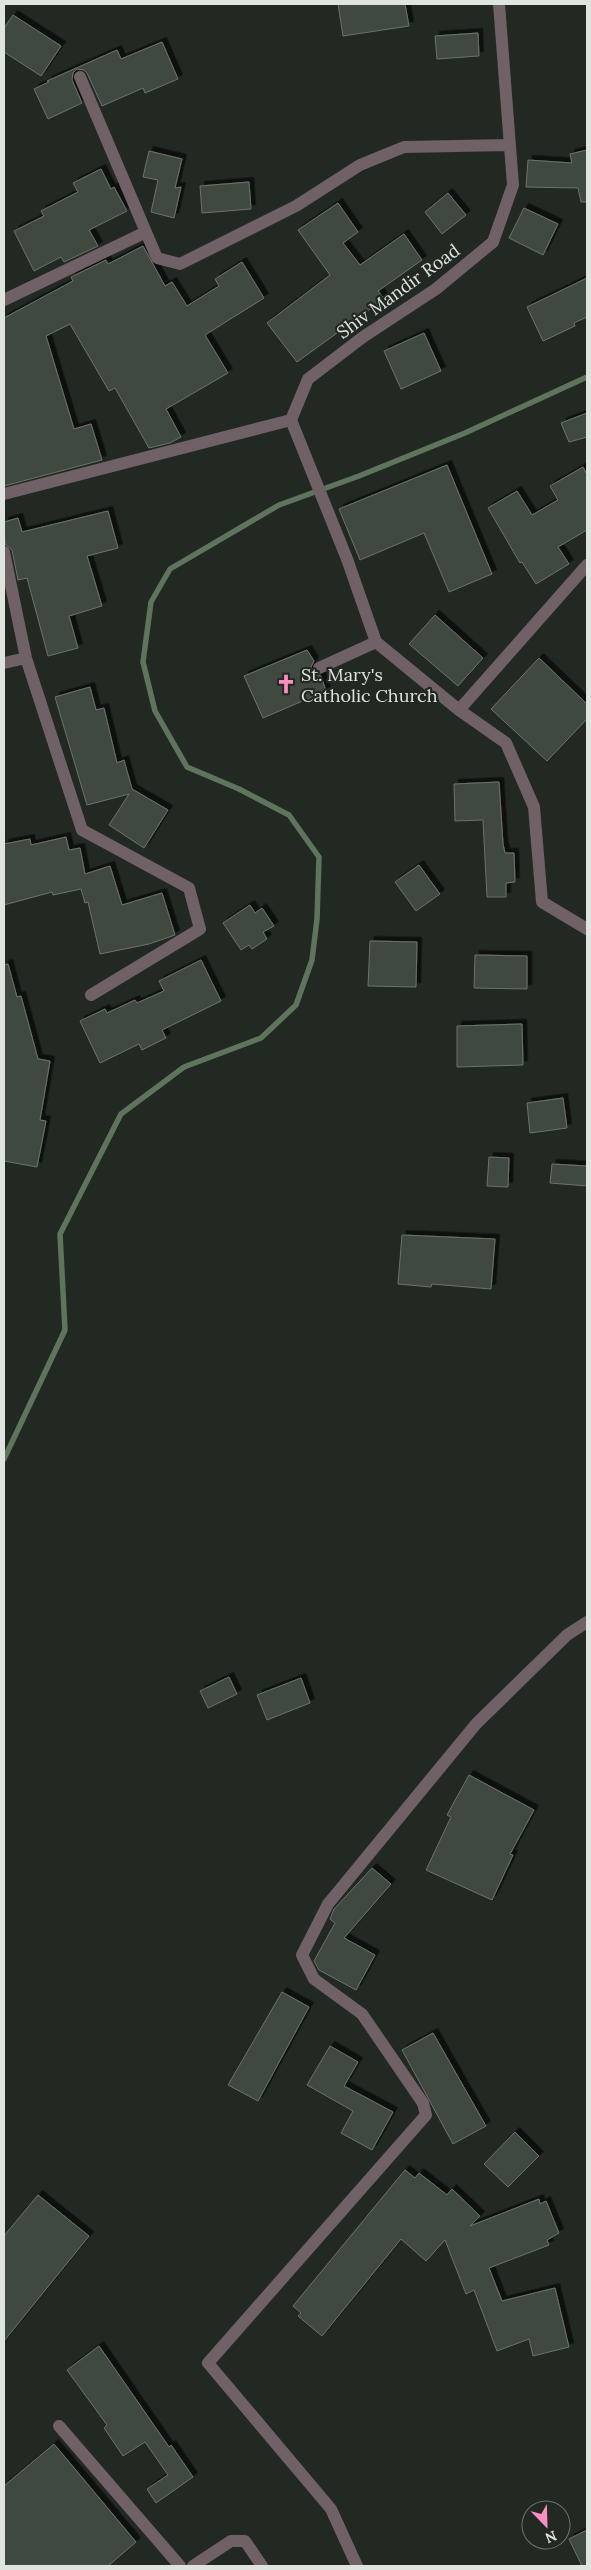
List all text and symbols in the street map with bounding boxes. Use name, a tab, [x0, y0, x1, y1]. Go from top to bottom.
street label: Shiv Mandir Road	[332, 238, 464, 343]
place label: St. Mary's Catholic Church	[301, 663, 438, 707]
church icon: St. Mary's Catholic Church	[275, 673, 297, 695]
north arrow	[521, 2500, 571, 2550]
text: N	[542, 2527, 560, 2547]

